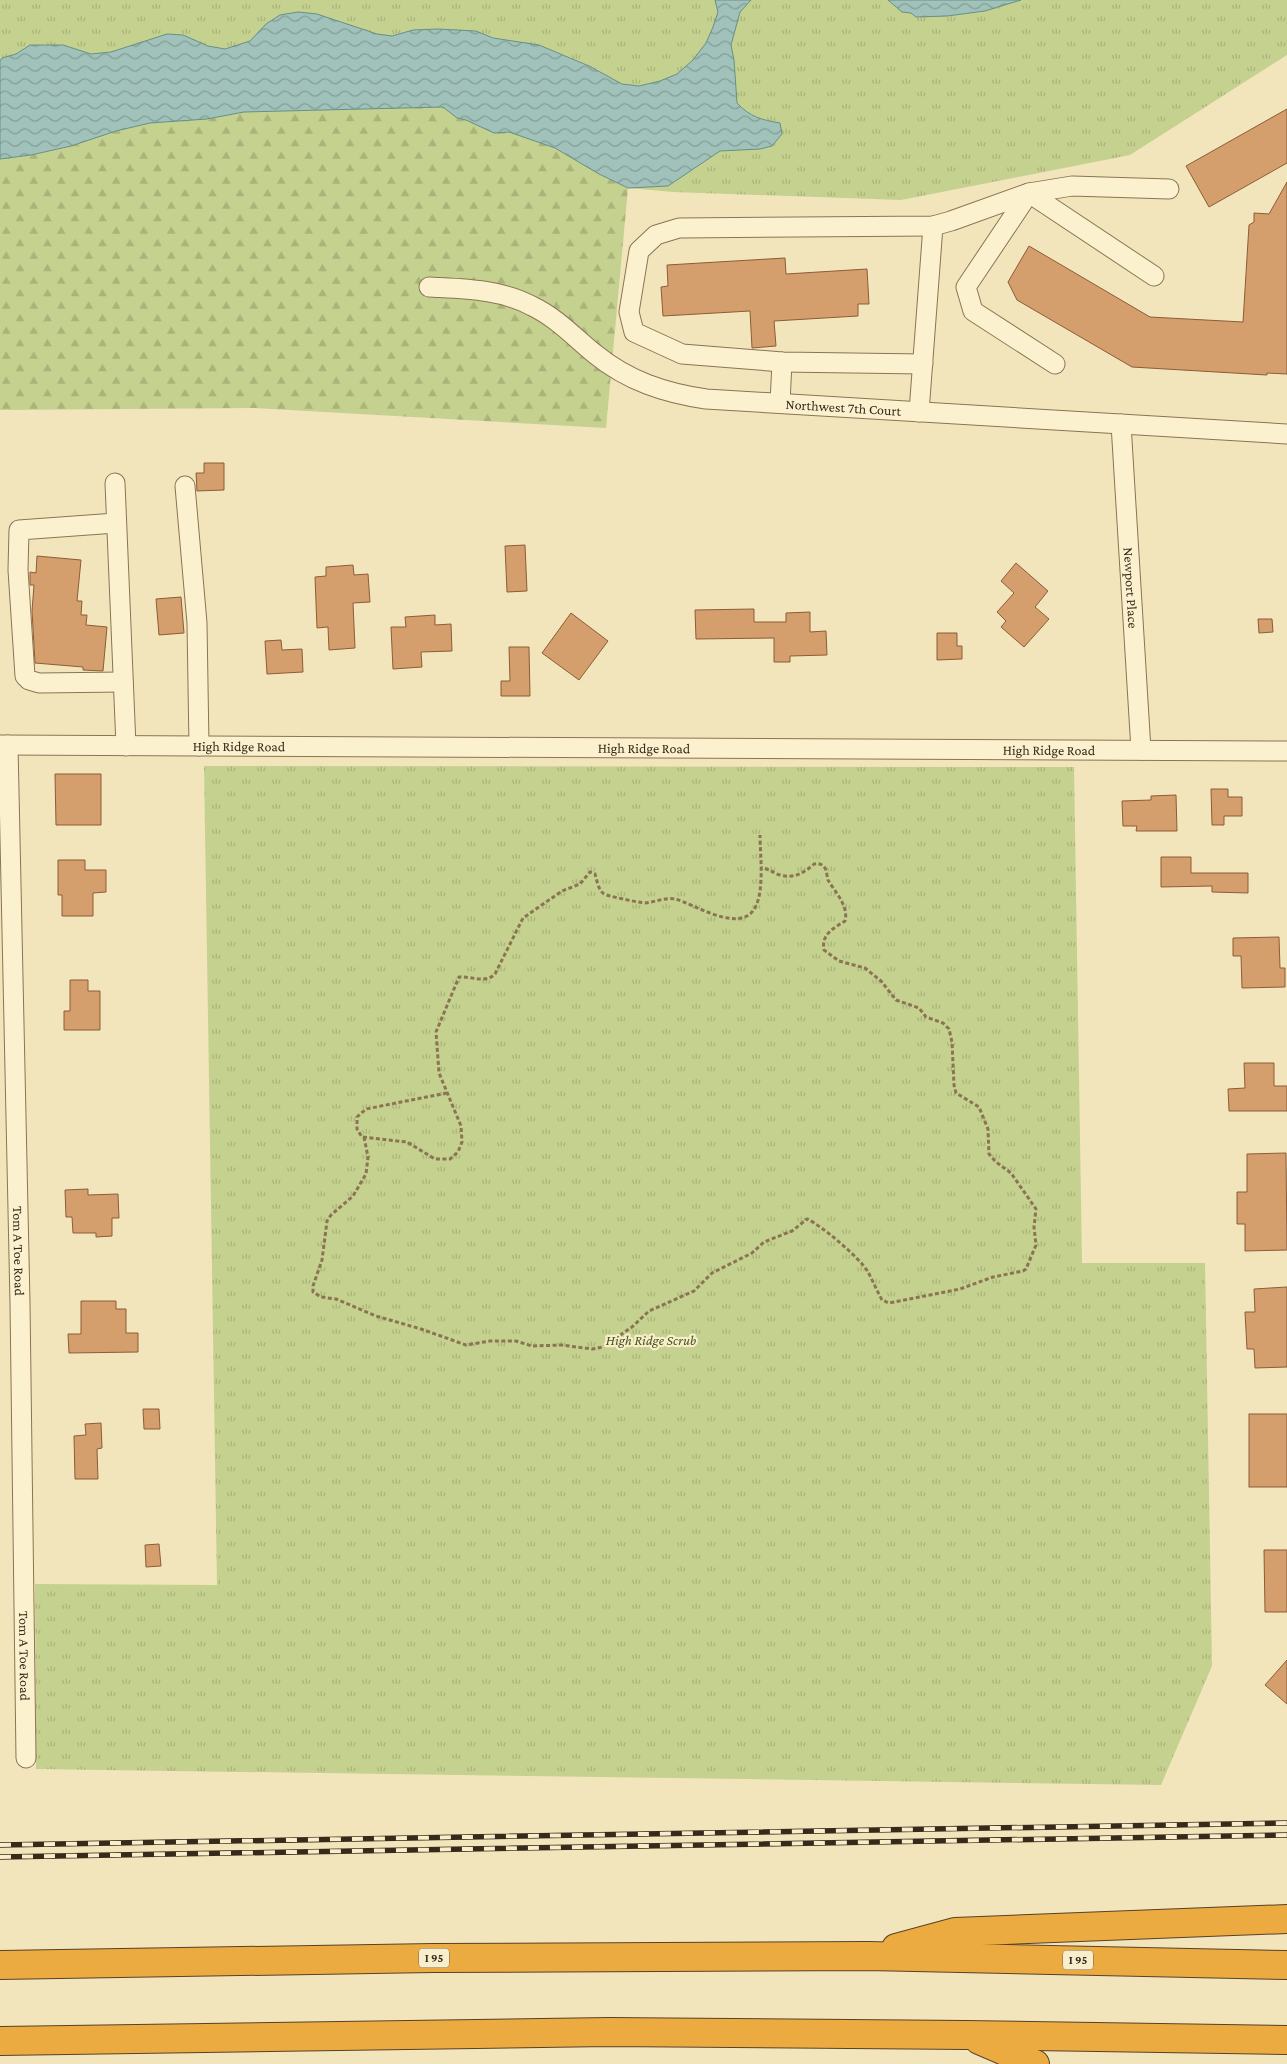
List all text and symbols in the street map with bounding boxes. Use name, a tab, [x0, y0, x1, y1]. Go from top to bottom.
street label: Northwest 7th Court	[785, 396, 902, 419]
street label: Newport Place	[1121, 547, 1142, 629]
street label: High Ridge Road	[193, 738, 286, 754]
street label: High Ridge Road	[598, 740, 691, 756]
street label: High Ridge Road	[1003, 742, 1096, 758]
street label: Tom A Toe Road	[10, 1206, 28, 1297]
park label: High Ridge Scrub	[606, 1332, 696, 1348]
street label: Tom A Toe Road	[16, 1611, 33, 1701]
road number: I 95	[419, 1949, 449, 1968]
road number: I 95	[1063, 1950, 1093, 1970]

